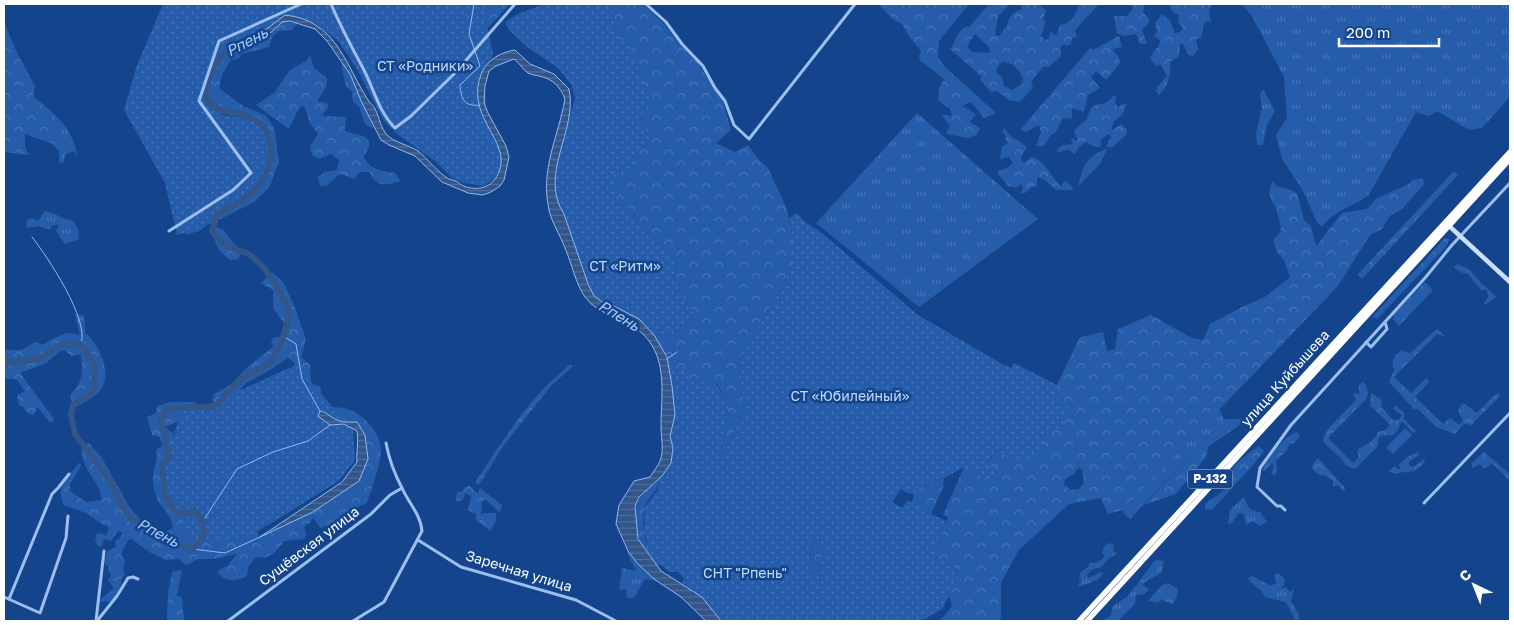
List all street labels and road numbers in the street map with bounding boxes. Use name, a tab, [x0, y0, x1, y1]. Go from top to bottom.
street label: улица Куйбышева	[1237, 326, 1332, 429]
road number: Р-132	[1188, 469, 1232, 488]
street label: Сущёвская улица	[255, 502, 362, 589]
street label: Заречная улица	[464, 546, 574, 595]

